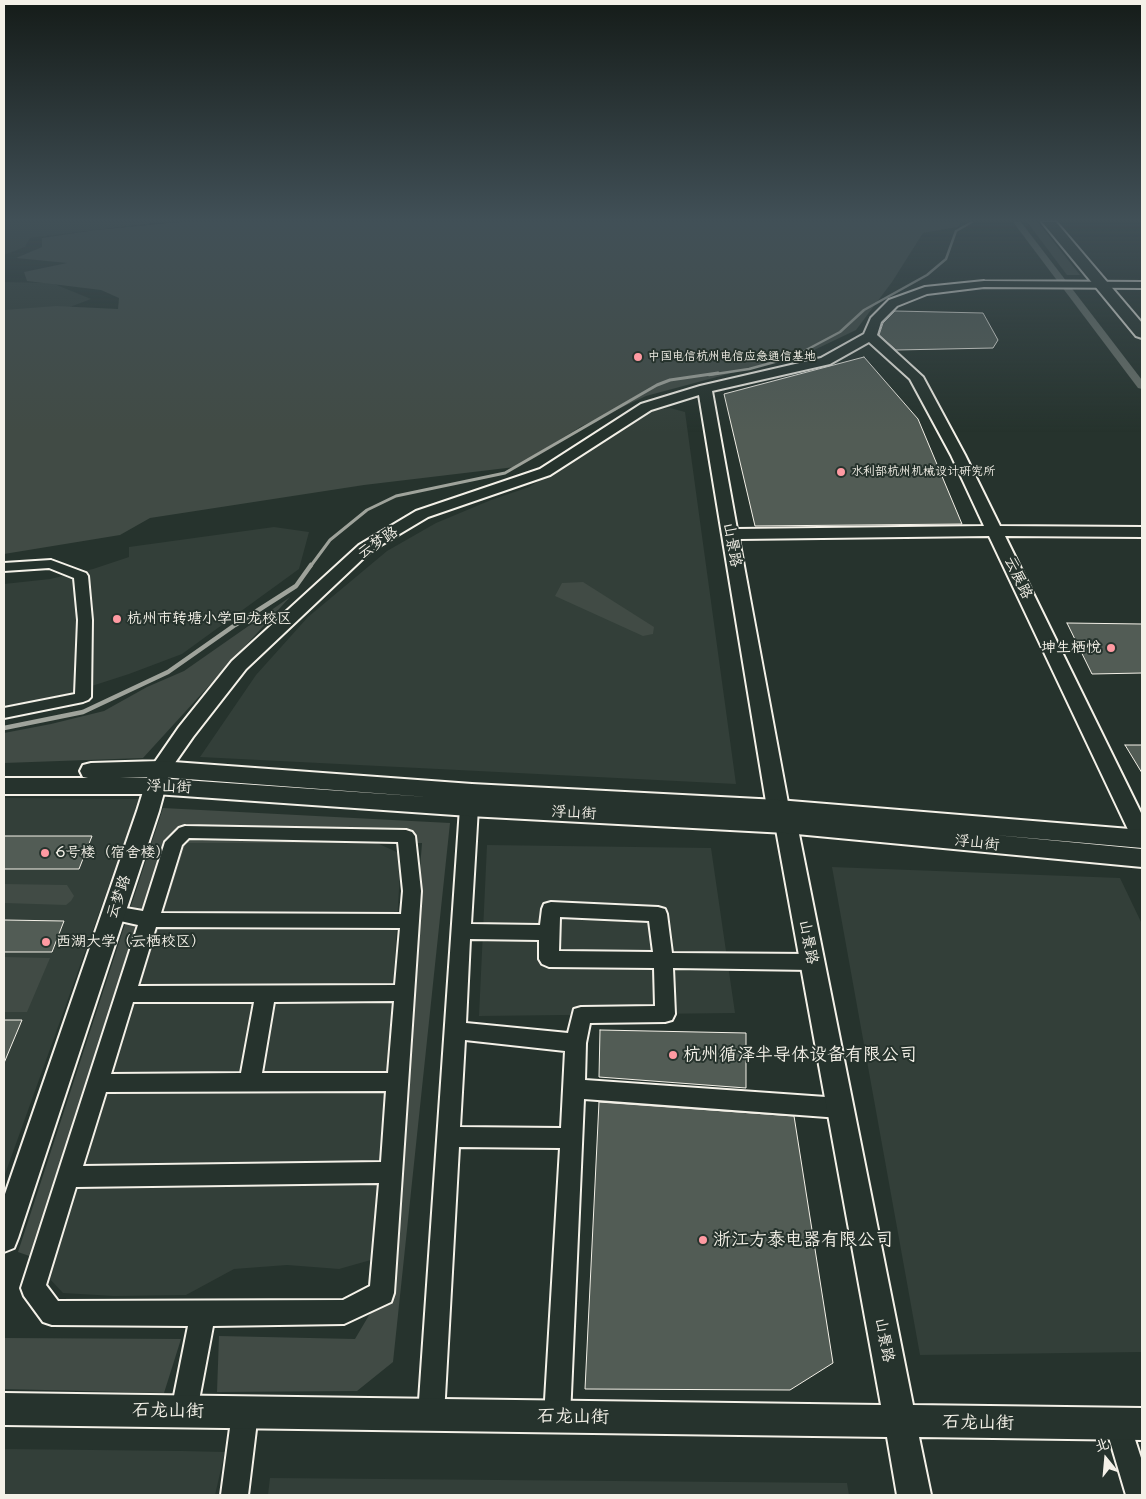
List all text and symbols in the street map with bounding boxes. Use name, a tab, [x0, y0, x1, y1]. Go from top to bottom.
place label: 中国电信杭州电信应急通信基地	[648, 350, 816, 364]
marker: 中国电信杭州电信应急通信基地	[632, 351, 644, 363]
place label: 水利部杭州机械设计研究所	[851, 465, 995, 479]
marker: 水利部杭州机械设计研究所	[835, 466, 847, 478]
street label: 山景路	[719, 521, 745, 569]
street label: 云梦路	[354, 523, 402, 563]
street label: 云展路	[1000, 554, 1036, 602]
place label: 杭州市转塘小学回龙校区	[127, 610, 292, 628]
marker: 杭州市转塘小学回龙校区	[111, 613, 123, 625]
place label: 坤生栖悦	[1041, 639, 1101, 657]
marker: 坤生栖悦	[1105, 642, 1117, 654]
street label: 浮山街	[146, 777, 192, 797]
street label: 浮山街	[551, 803, 597, 823]
street label: 浮山街	[954, 832, 1000, 854]
place label: 6号楼（宿舍楼）	[55, 844, 171, 862]
marker: 6号楼（宿舍楼）	[39, 847, 51, 859]
street label: 云梦路	[103, 873, 135, 921]
street label: 山景路	[795, 918, 821, 966]
place label: 西湖大学（云栖校区）	[56, 933, 206, 951]
marker: 西湖大学（云栖校区）	[40, 936, 52, 948]
place label: 杭州循泽半导体设备有限公司	[683, 1044, 917, 1066]
marker: 杭州循泽半导体设备有限公司	[667, 1049, 679, 1061]
place label: 浙江方泰电器有限公司	[713, 1229, 893, 1251]
marker: 浙江方泰电器有限公司	[697, 1234, 709, 1246]
street label: 山景路	[871, 1316, 897, 1364]
street label: 石龙山街	[132, 1400, 204, 1422]
street label: 石龙山街	[537, 1406, 609, 1428]
street label: 石龙山街	[942, 1412, 1014, 1434]
text: 北	[1092, 1432, 1111, 1456]
north arrow	[1081, 1434, 1131, 1484]

